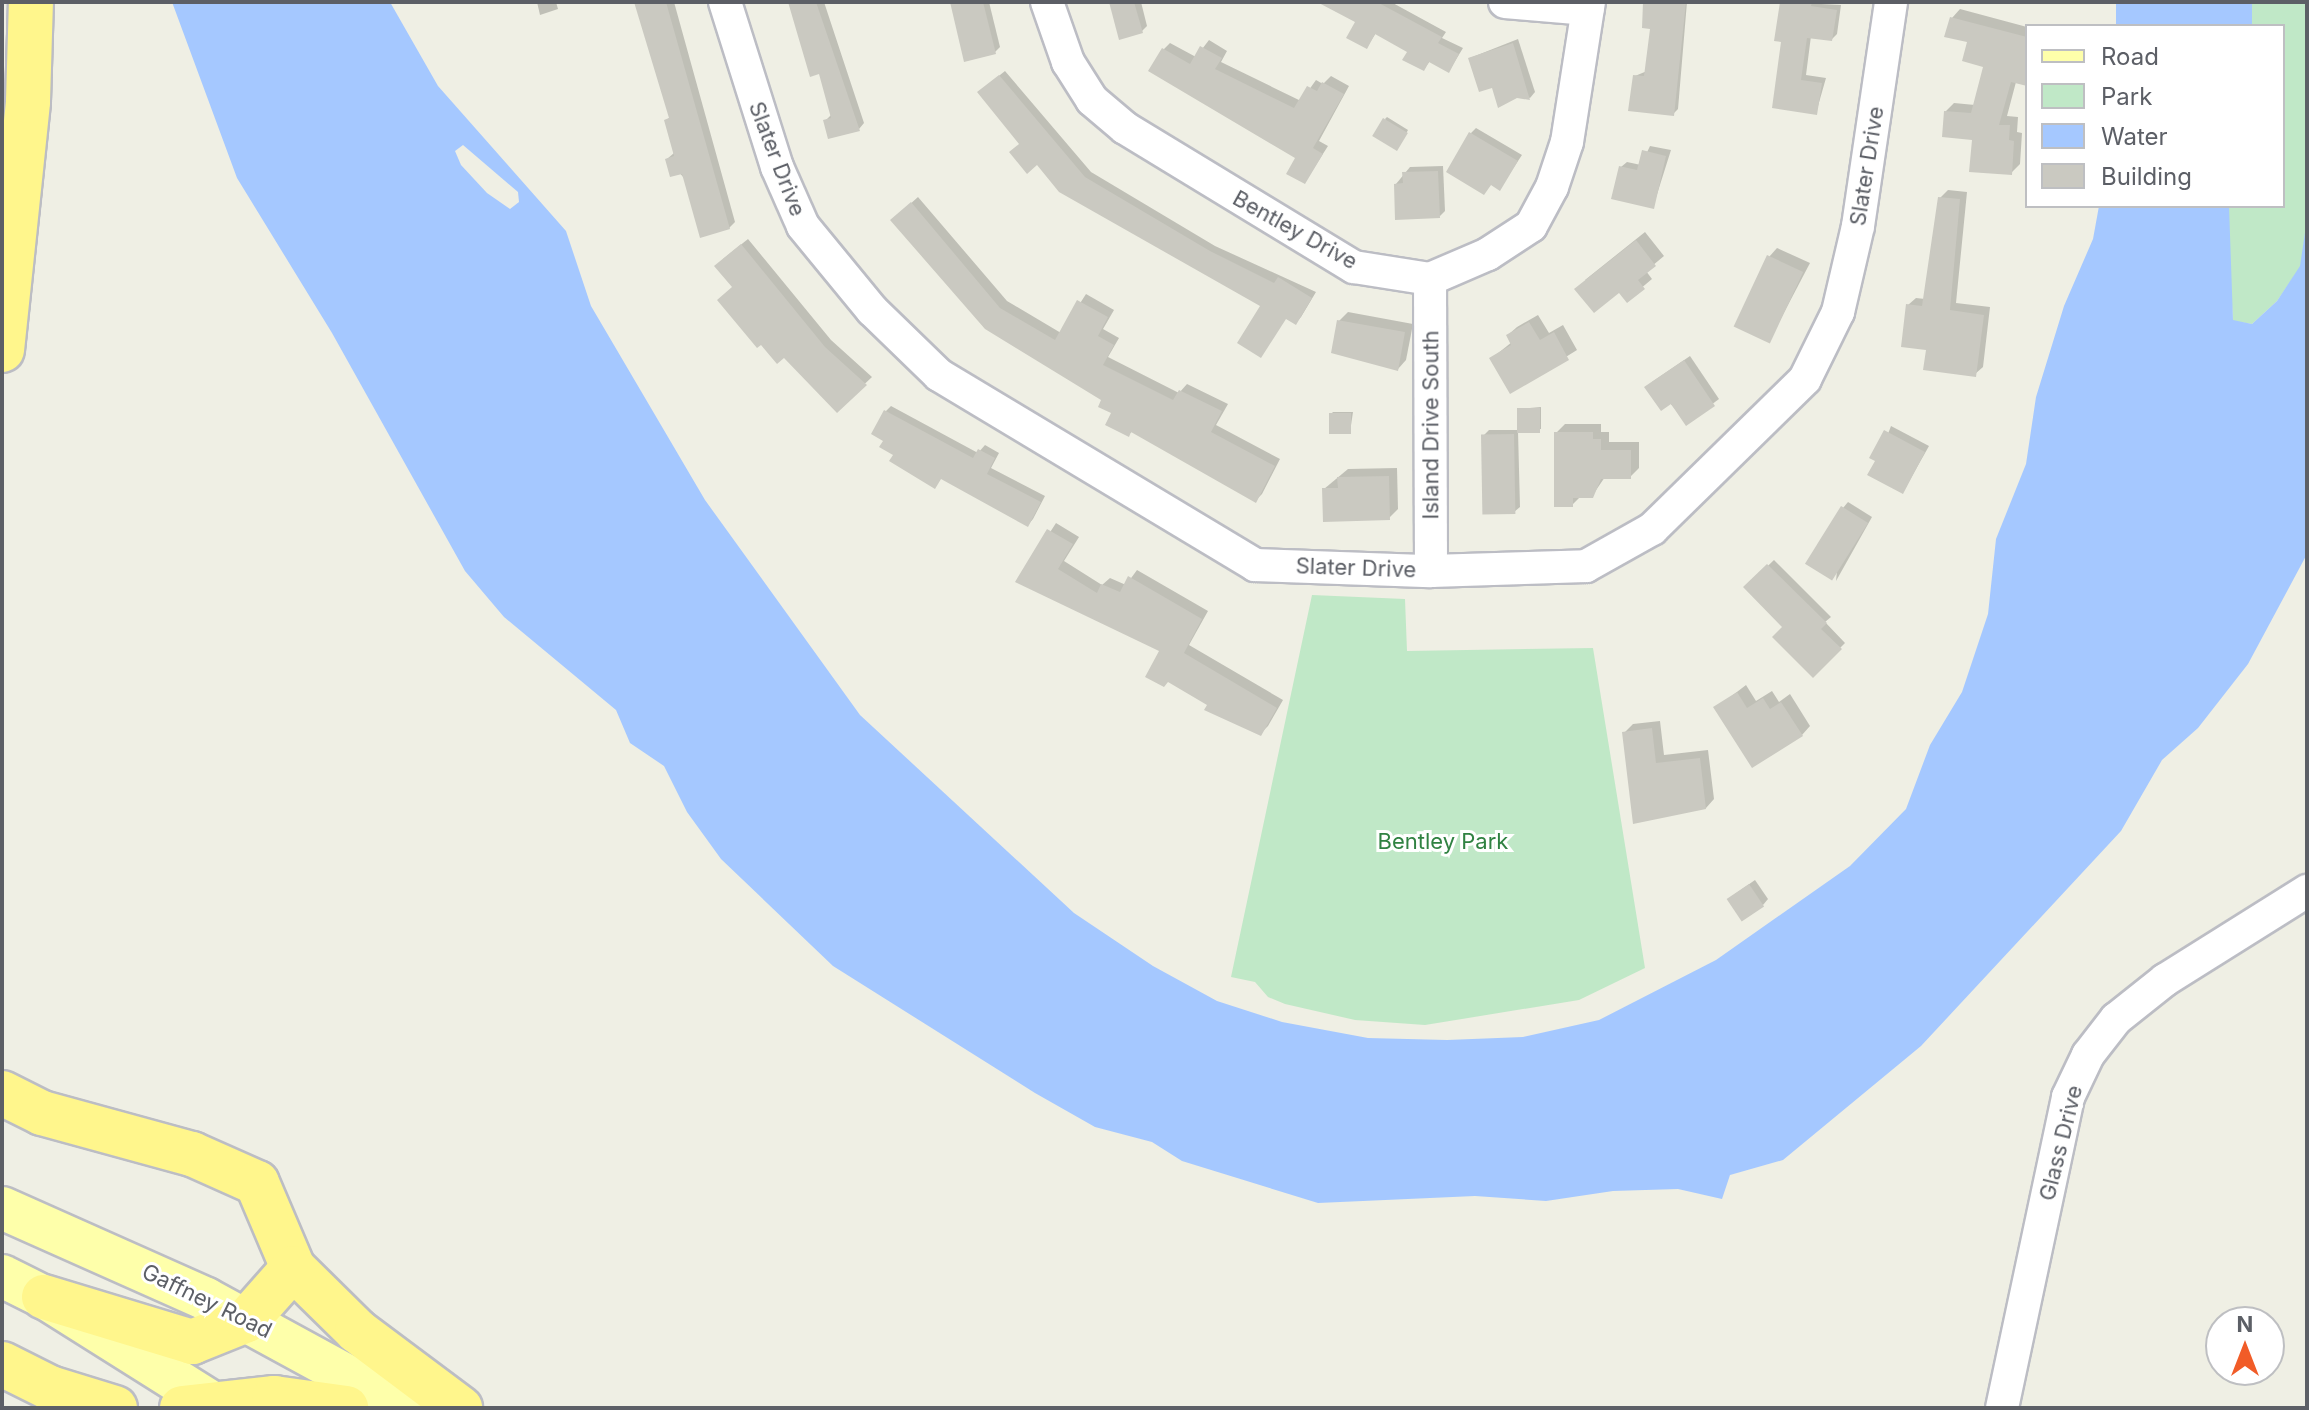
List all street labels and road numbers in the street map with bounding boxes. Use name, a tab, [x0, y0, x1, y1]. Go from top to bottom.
street label: Slater Drive	[743, 98, 811, 220]
street label: Slater Drive	[1845, 104, 1889, 228]
street label: Bentley Drive	[1228, 185, 1362, 275]
street label: Island Drive South	[1418, 330, 1444, 520]
street label: Slater Drive	[1295, 553, 1417, 583]
street label: Glass Drive	[2034, 1083, 2088, 1203]
street label: Gaffney Road	[138, 1258, 276, 1344]

